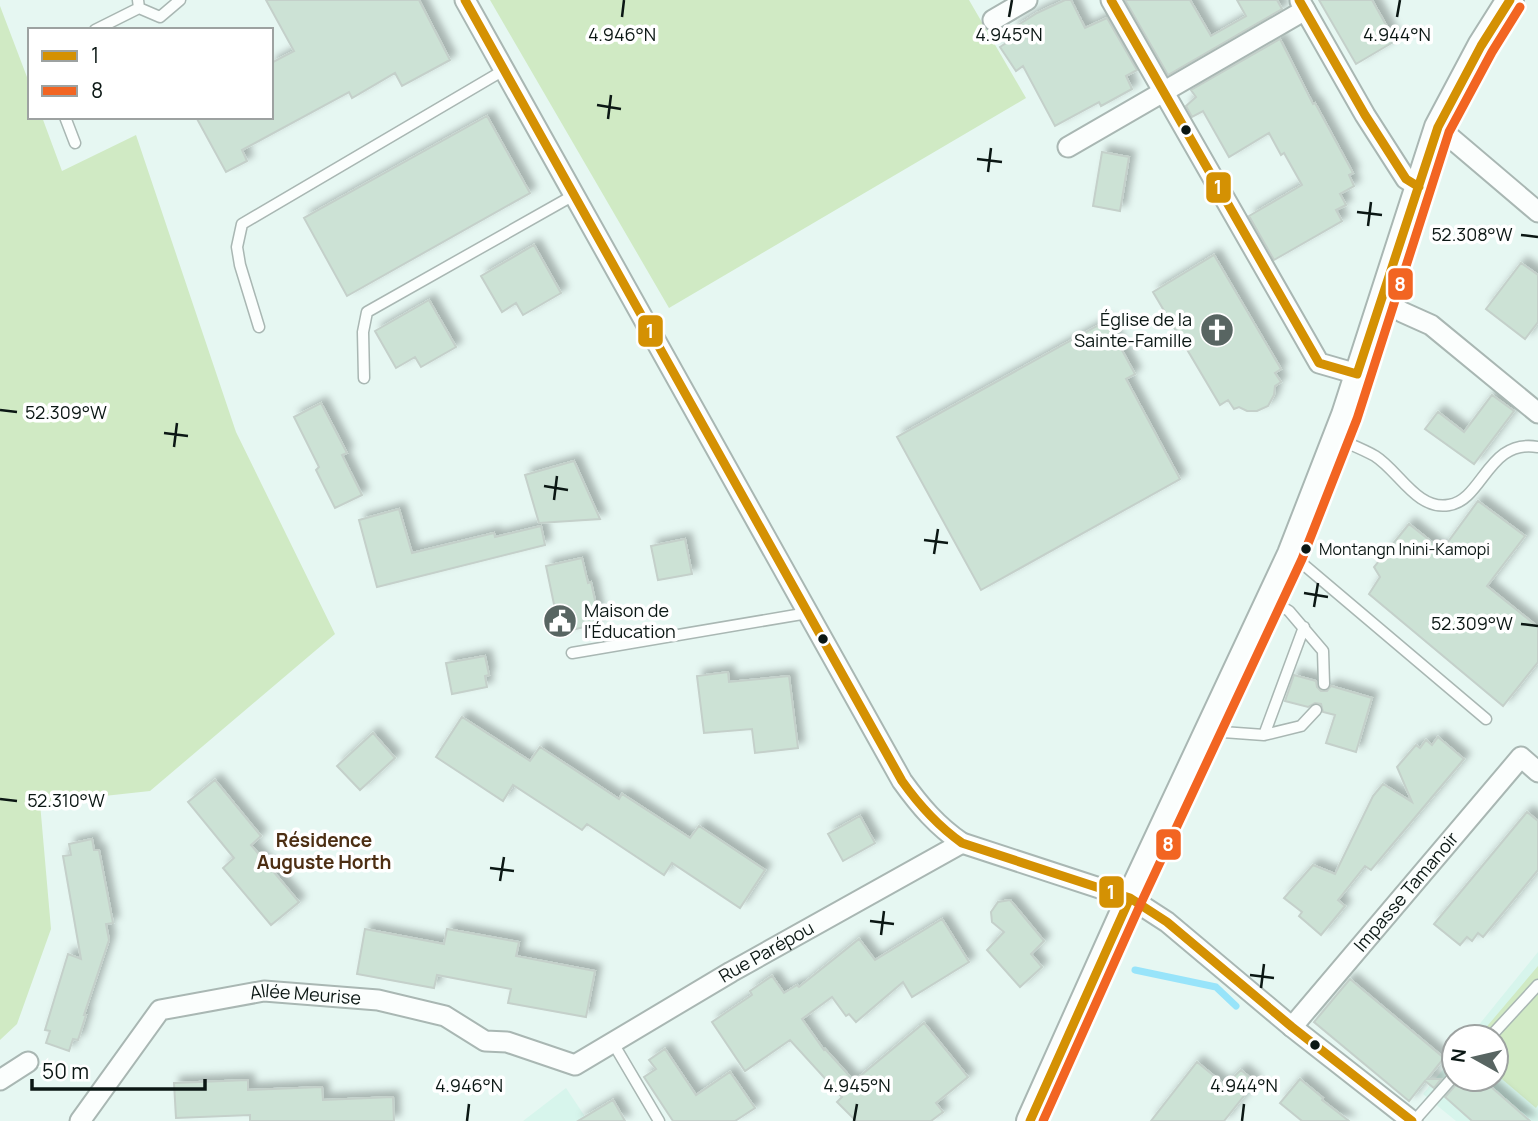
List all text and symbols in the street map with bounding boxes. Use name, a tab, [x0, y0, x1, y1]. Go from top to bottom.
text: 4.946°N	[588, 22, 656, 46]
text: 4.945°N	[975, 22, 1043, 46]
text: 4.944°N	[1363, 22, 1431, 46]
legend	[28, 28, 273, 119]
text: 1	[91, 41, 99, 69]
text: 8	[91, 76, 103, 104]
unlabelled marker	[1179, 123, 1193, 137]
line badge: 1	[1205, 171, 1232, 204]
text: 1	[1214, 174, 1222, 200]
text: 52.308°W	[1431, 222, 1513, 246]
line badge: 8	[1387, 267, 1414, 301]
text: 8	[1394, 271, 1406, 297]
place label: Église de la Sainte-Famille	[1074, 307, 1192, 352]
church icon: Église de la Sainte-Famille	[1198, 311, 1236, 349]
line badge: 1	[637, 314, 664, 348]
text: 1	[646, 318, 654, 344]
text: 52.309°W	[25, 400, 107, 424]
place label: Montangn Inini-Kamopi	[1319, 538, 1490, 560]
marker: Montangn Inini-Kamopi	[1299, 542, 1313, 556]
place label: Maison de l'Éducation	[584, 598, 676, 643]
public building icon: Maison de l'Éducation	[541, 602, 579, 640]
text: 52.309°W	[1431, 611, 1513, 635]
unlabelled marker	[816, 632, 830, 646]
text: 52.310°W	[27, 788, 105, 812]
street label: Impasse Tamanoir	[1348, 826, 1464, 956]
district label: Résidence Auguste Horth	[257, 827, 391, 875]
line badge: 8	[1155, 828, 1182, 861]
text: 8	[1162, 831, 1174, 857]
line badge: 1	[1098, 875, 1125, 909]
text: 1	[1107, 879, 1115, 905]
street label: Rue Parépou	[714, 915, 818, 988]
street label: Allée Meurise	[248, 978, 362, 1010]
north arrow	[1440, 1023, 1510, 1093]
unlabelled marker	[1308, 1038, 1322, 1052]
text: N	[1444, 1047, 1472, 1064]
scale bar	[32, 1048, 205, 1092]
text: 50 m	[42, 1057, 89, 1085]
text: 4.946°N	[435, 1073, 503, 1097]
text: 4.945°N	[823, 1073, 891, 1097]
text: 4.944°N	[1210, 1073, 1278, 1097]

